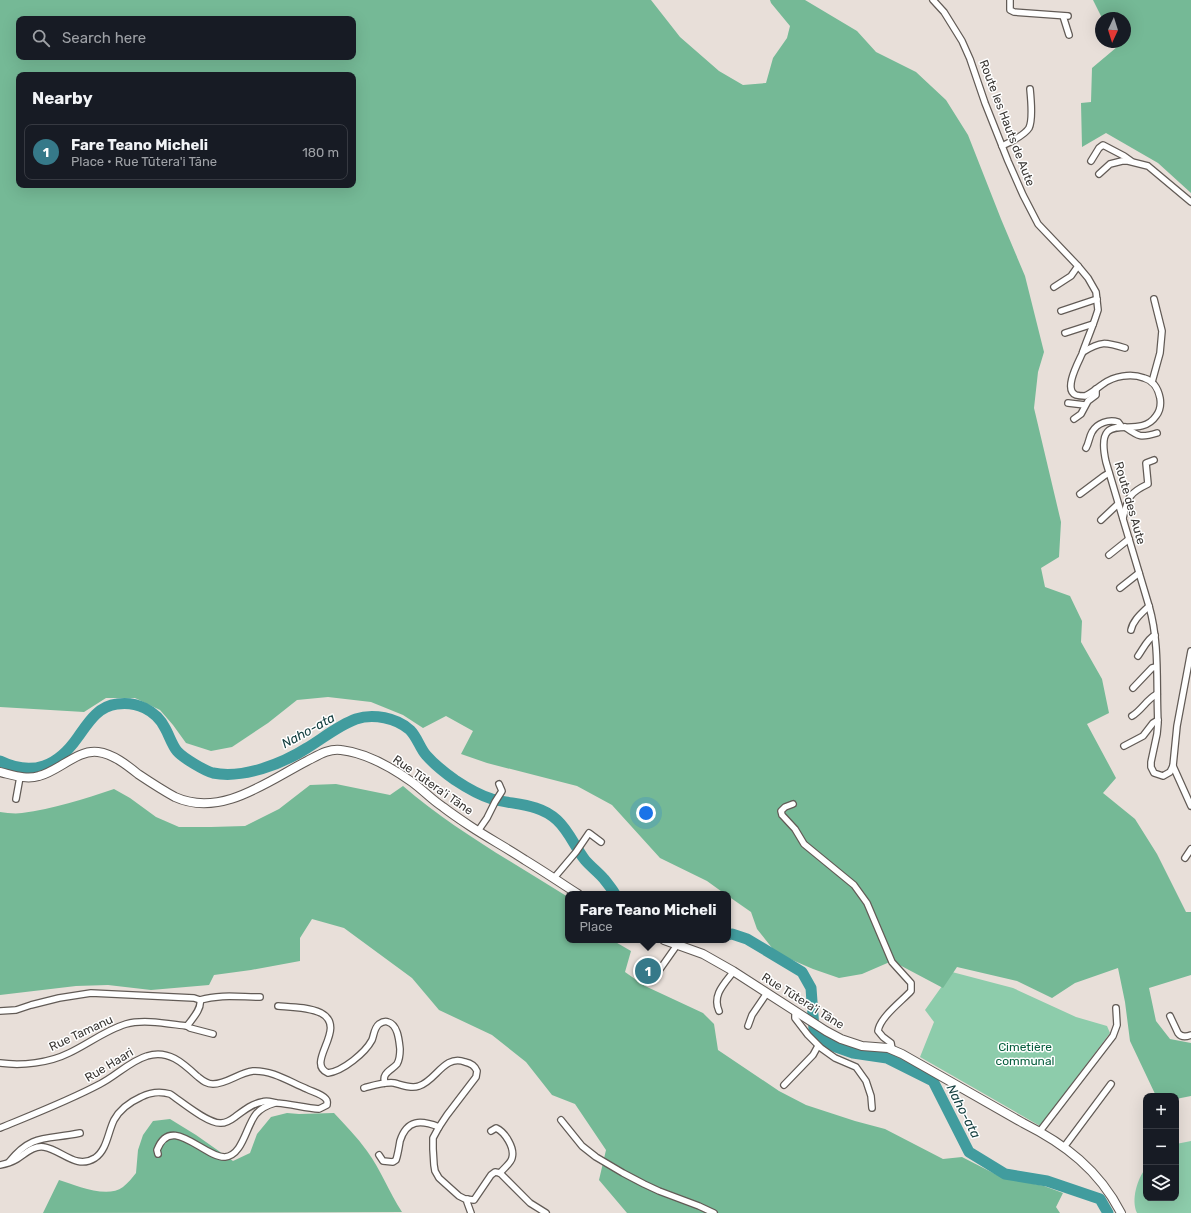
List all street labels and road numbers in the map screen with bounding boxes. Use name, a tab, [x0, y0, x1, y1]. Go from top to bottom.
street label: Route les Hauts de Aute	[976, 58, 1038, 188]
street label: Route des Aute	[1111, 460, 1149, 546]
street label: Rue Tūtera'i Tāne	[390, 752, 476, 818]
street label: Rue Tūtera'i Tāne	[759, 970, 847, 1032]
street label: Rue Tamanu	[47, 1012, 115, 1054]
street label: Rue Haari	[82, 1045, 136, 1085]

